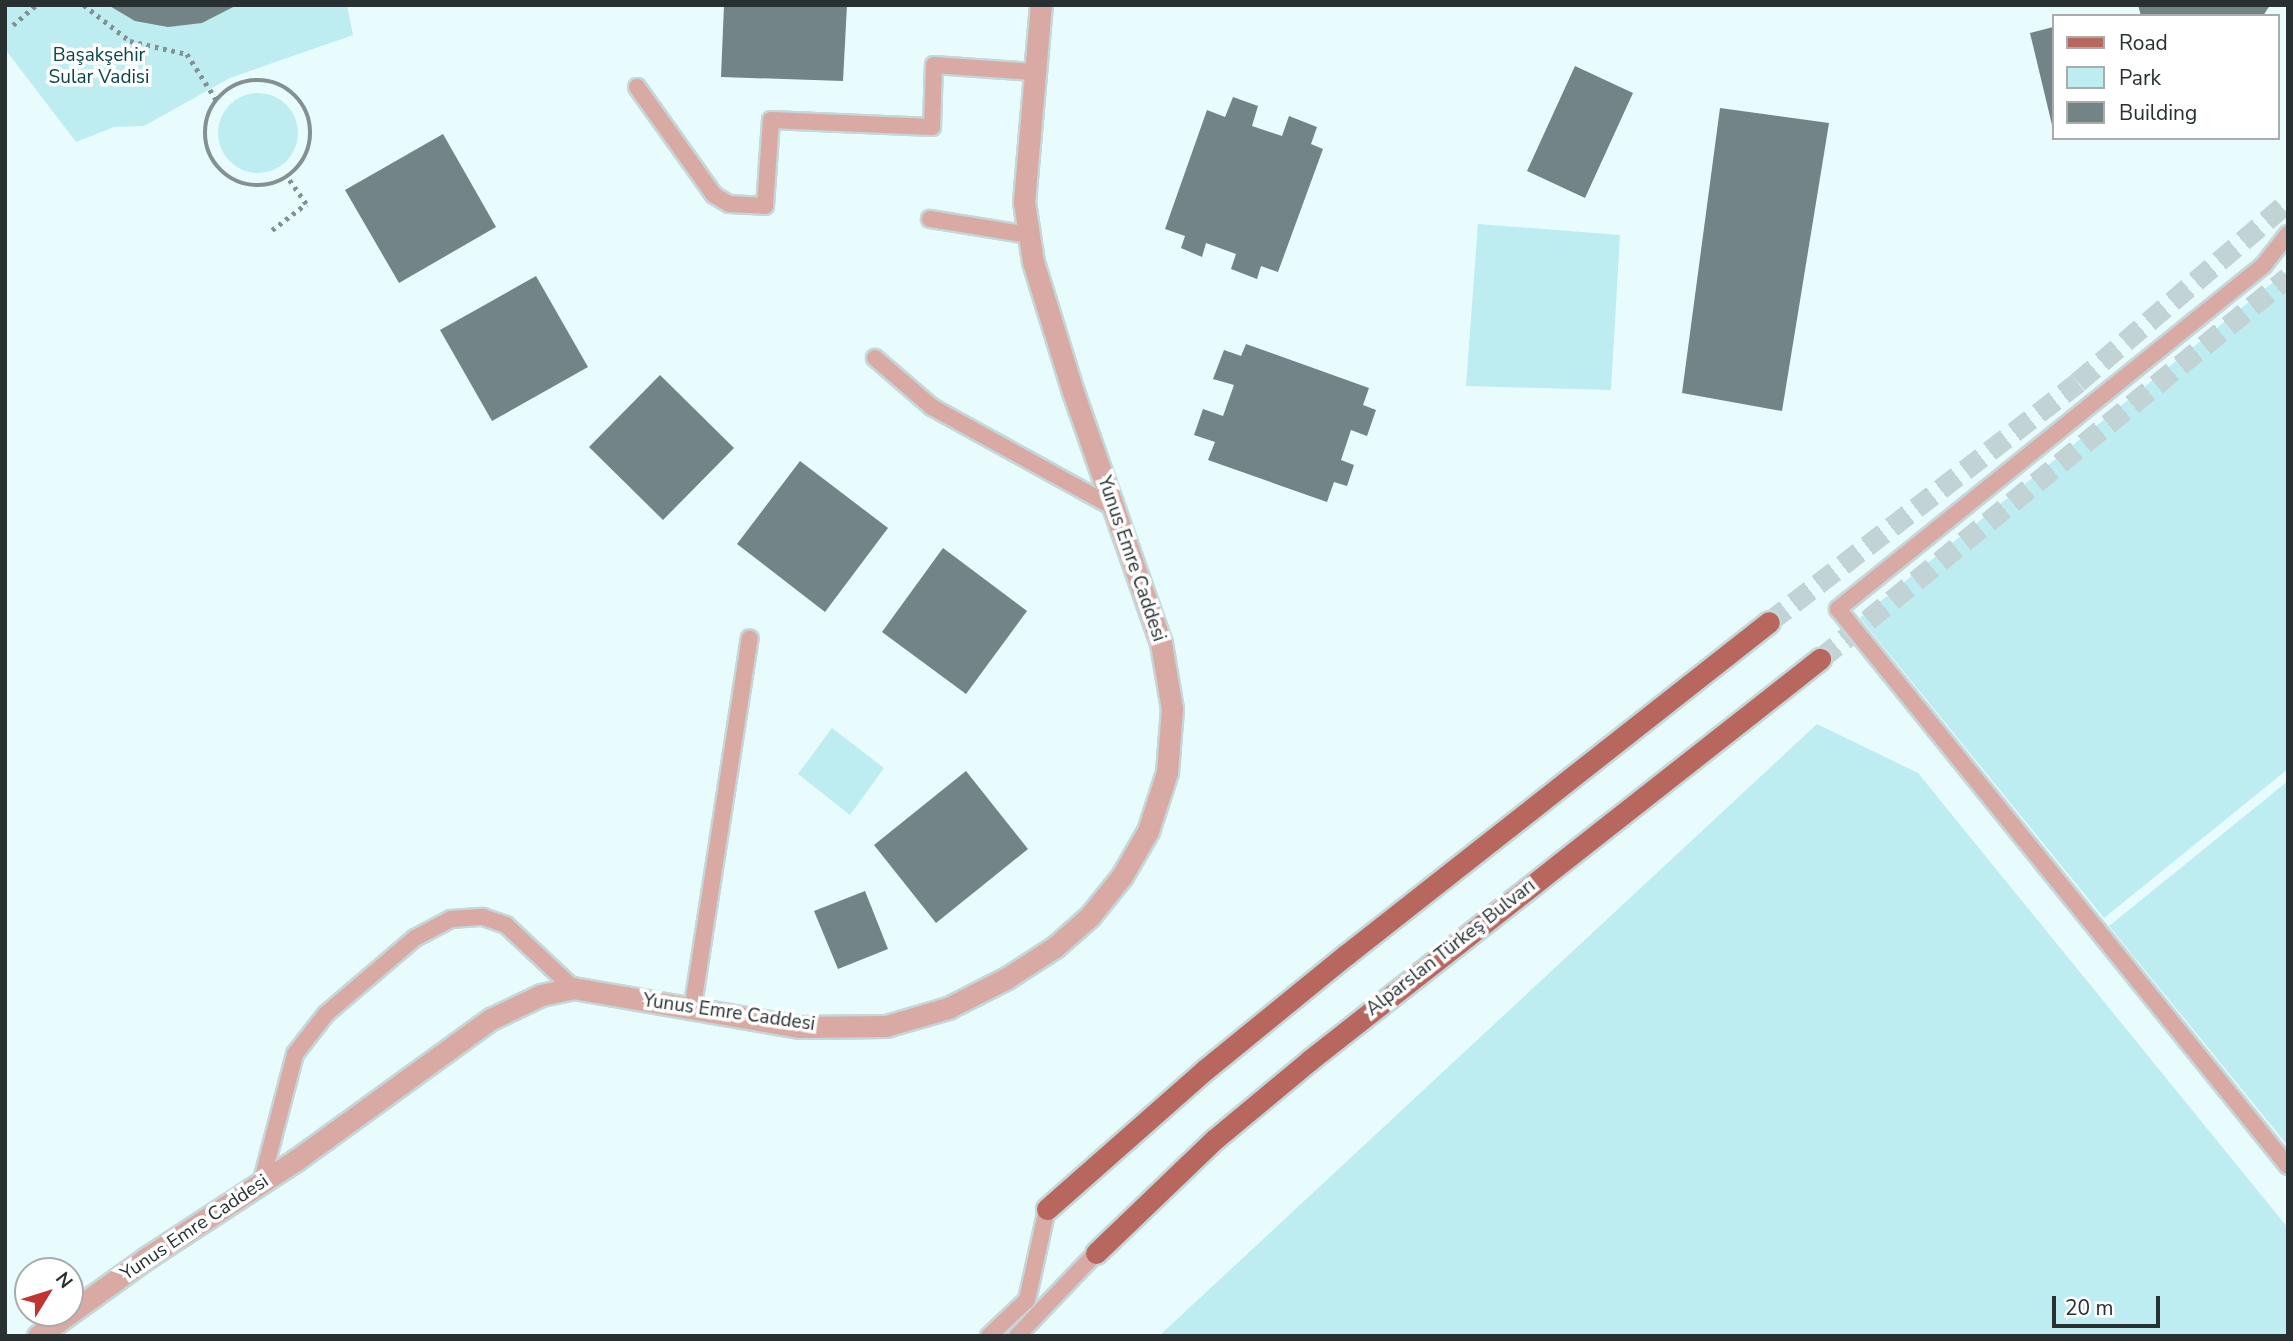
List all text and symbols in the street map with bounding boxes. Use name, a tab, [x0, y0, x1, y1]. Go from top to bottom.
legend	[2052, 14, 2279, 140]
text: Road	[2119, 29, 2168, 57]
park label: Başakşehir Sular Vadisi	[49, 45, 149, 89]
text: Park	[2119, 64, 2161, 92]
text: Building	[2119, 99, 2197, 127]
street label: Yunus Emre Caddesi	[1092, 473, 1170, 645]
street label: Alparslan Türkeş Bulvarı	[1362, 875, 1540, 1021]
street label: Yunus Emre Caddesi	[642, 990, 816, 1036]
street label: Yunus Emre Caddesi	[117, 1170, 273, 1286]
north arrow	[14, 1257, 84, 1327]
text: N	[49, 1267, 79, 1294]
scale bar	[2055, 1282, 2164, 1326]
text: 20 m	[2065, 1294, 2114, 1322]

